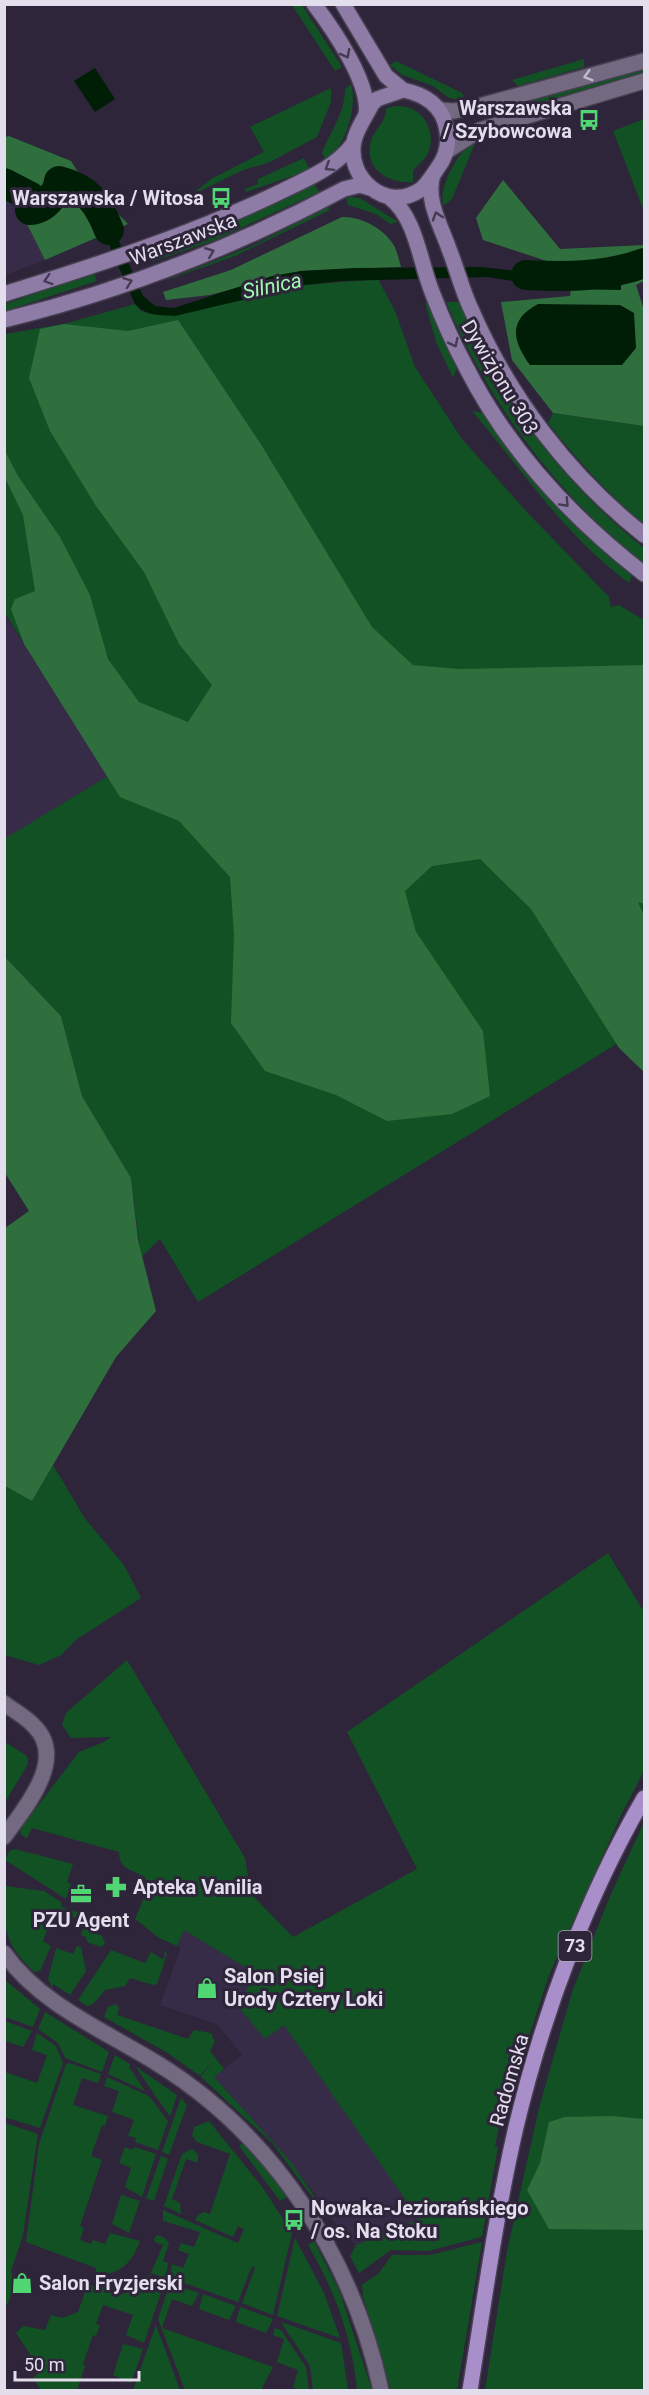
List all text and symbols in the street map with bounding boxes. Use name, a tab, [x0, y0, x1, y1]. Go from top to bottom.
one-way arrow	[339, 47, 350, 58]
one-way arrow	[583, 69, 594, 81]
place label: Warszawska / Szybowcowa	[442, 96, 572, 143]
bus stop icon: Warszawska / Szybowcowa	[577, 108, 601, 132]
one-way arrow	[325, 159, 335, 171]
place label: Warszawska / Witosa	[12, 186, 204, 210]
bus stop icon: Warszawska / Witosa	[209, 186, 233, 210]
street label: Warszawska	[126, 208, 240, 270]
one-way arrow	[432, 211, 444, 222]
one-way arrow	[204, 247, 215, 259]
water label: Silnica	[240, 268, 304, 304]
one-way arrow	[43, 273, 54, 285]
one-way arrow	[122, 277, 133, 290]
street label: Dywizjonu 303	[456, 315, 544, 439]
one-way arrow	[447, 337, 458, 348]
one-way arrow	[558, 496, 569, 507]
pharmacy icon: Apteka Vanilia	[104, 1875, 128, 1899]
place label: Apteka Vanilia	[133, 1875, 263, 1899]
office icon: PZU Agent	[69, 1882, 93, 1906]
place label: PZU Agent	[33, 1908, 129, 1932]
road number: 73	[558, 1931, 592, 1961]
place label: Salon Psiej Urody Cztery Loki	[224, 1964, 383, 2011]
shop icon: Salon Psiej Urody Cztery Loki	[195, 1976, 219, 2000]
street label: Radomska	[484, 2031, 534, 2129]
place label: Nowaka-Jeziorańskiego / os. Na Stoku	[310, 2196, 528, 2243]
bus stop icon: Nowaka-Jeziorańskiego / os. Na Stoku	[282, 2208, 306, 2232]
shop icon: Salon Fryzjerski	[10, 2271, 34, 2295]
place label: Salon Fryzjerski	[39, 2271, 183, 2295]
scale bar	[15, 2344, 140, 2382]
text: 50 m	[24, 2354, 64, 2375]

